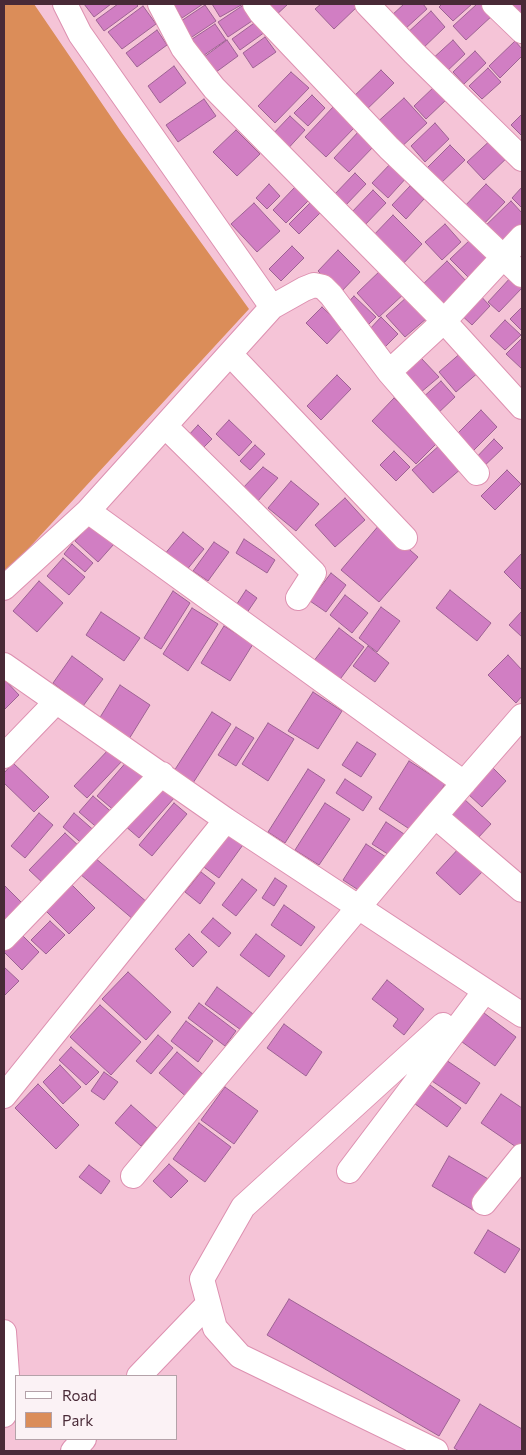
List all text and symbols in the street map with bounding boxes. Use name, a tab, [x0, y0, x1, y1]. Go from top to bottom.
legend	[15, 1375, 178, 1440]
text: Road	[62, 1386, 97, 1404]
text: Park	[62, 1411, 93, 1429]

